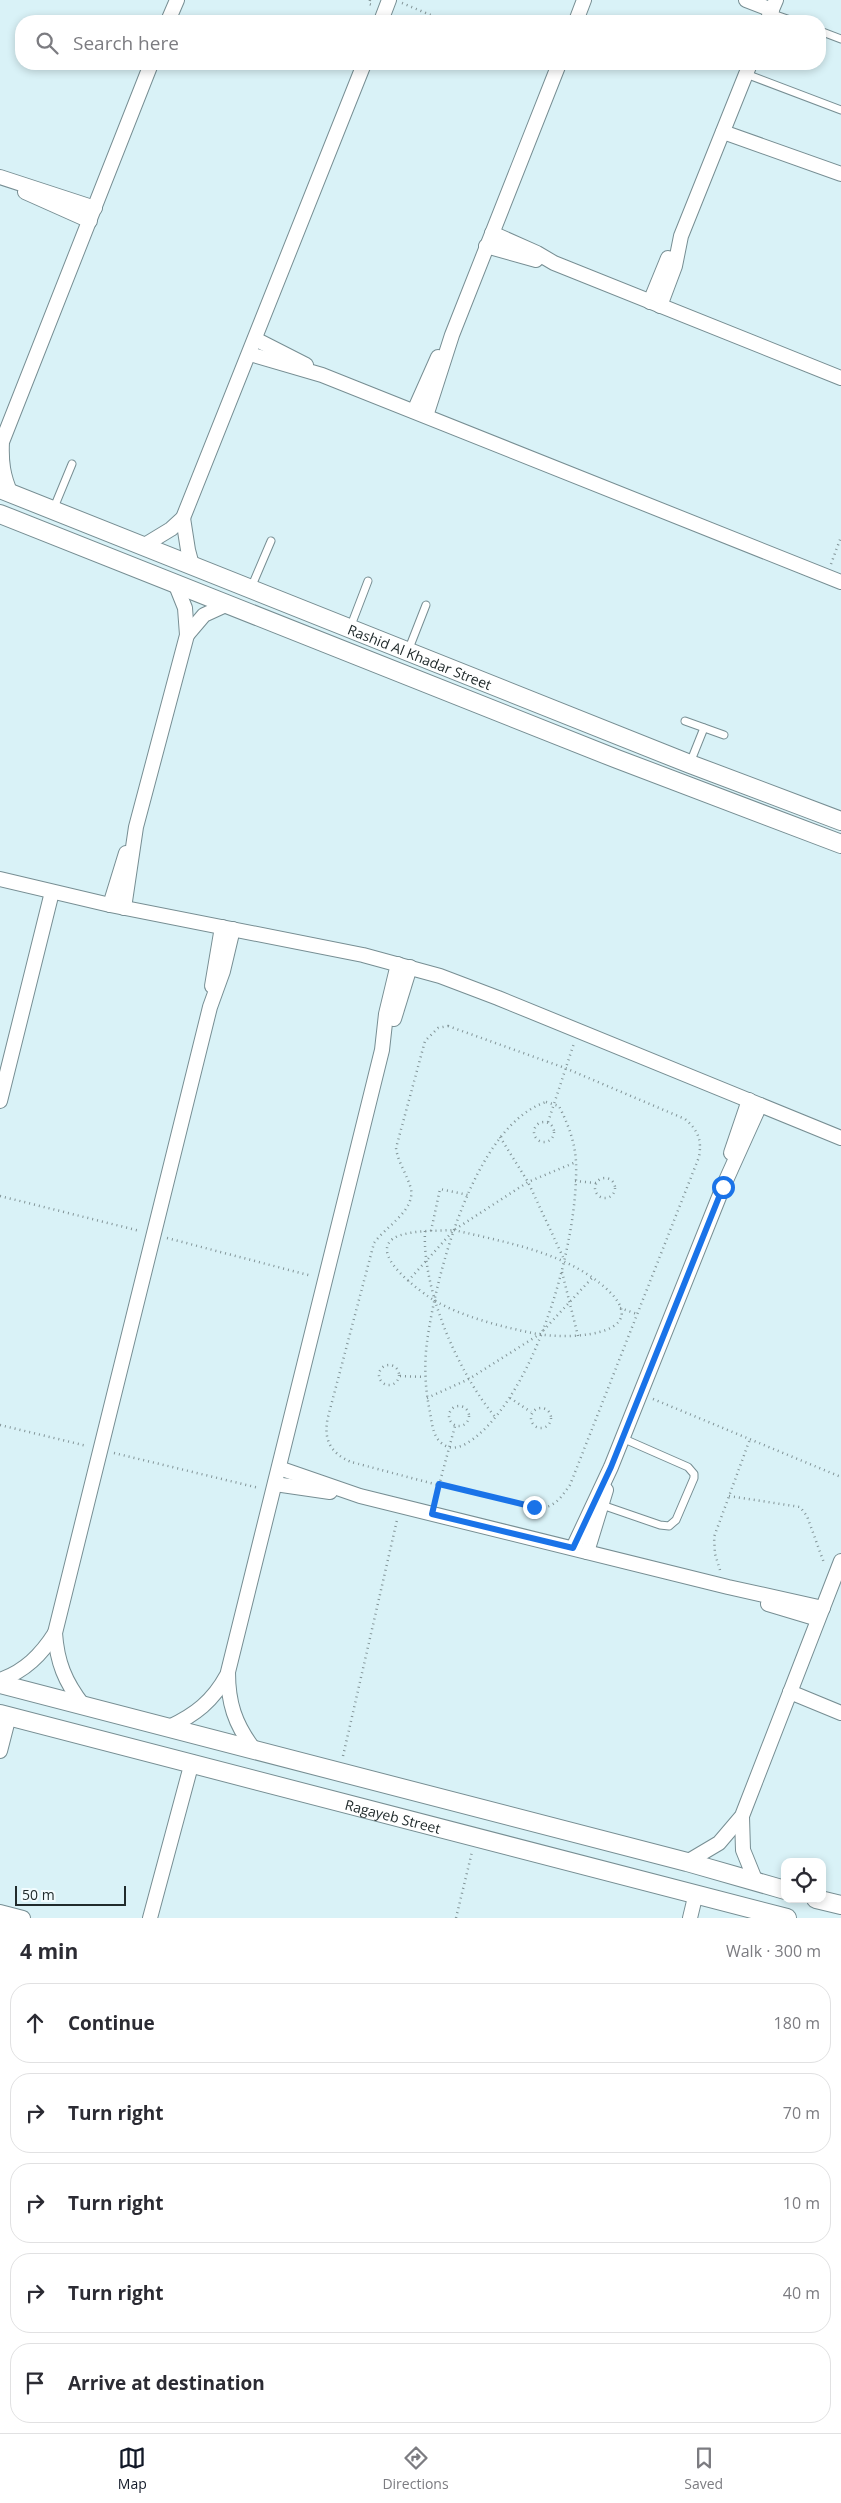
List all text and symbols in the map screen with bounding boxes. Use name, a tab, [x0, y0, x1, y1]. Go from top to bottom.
search box	[15, 15, 826, 70]
icon: search	[33, 29, 61, 57]
text: Search here	[73, 30, 179, 56]
street label: Rashid Al Khadar Street	[345, 619, 495, 694]
route start	[712, 1176, 735, 1199]
route end	[523, 1496, 546, 1519]
street label: Ragayeb Street	[343, 1794, 443, 1837]
map controls	[781, 1858, 826, 1903]
button: locate	[781, 1858, 826, 1903]
scale bar	[15, 1883, 126, 1906]
text: 50 m	[22, 1885, 55, 1904]
text: 4 min	[20, 1937, 78, 1965]
text: Walk · 300 m	[726, 1940, 821, 1962]
icon: ahead	[21, 2009, 49, 2037]
text: Continue	[68, 2010, 155, 2036]
text: 180 m	[774, 2012, 820, 2034]
icon: right	[21, 2099, 49, 2127]
text: Turn right	[68, 2100, 163, 2126]
text: 70 m	[783, 2102, 820, 2124]
icon: right	[21, 2189, 49, 2217]
text: Turn right	[68, 2190, 163, 2216]
text: 10 m	[783, 2192, 820, 2214]
icon: right	[21, 2279, 49, 2307]
text: Turn right	[68, 2280, 163, 2306]
text: 40 m	[783, 2282, 820, 2304]
icon: arrive	[21, 2369, 49, 2397]
text: Arrive at destination	[68, 2370, 265, 2396]
tab: Map	[118, 2444, 147, 2493]
tab: Directions	[382, 2444, 449, 2493]
tab: Saved	[684, 2444, 723, 2493]

